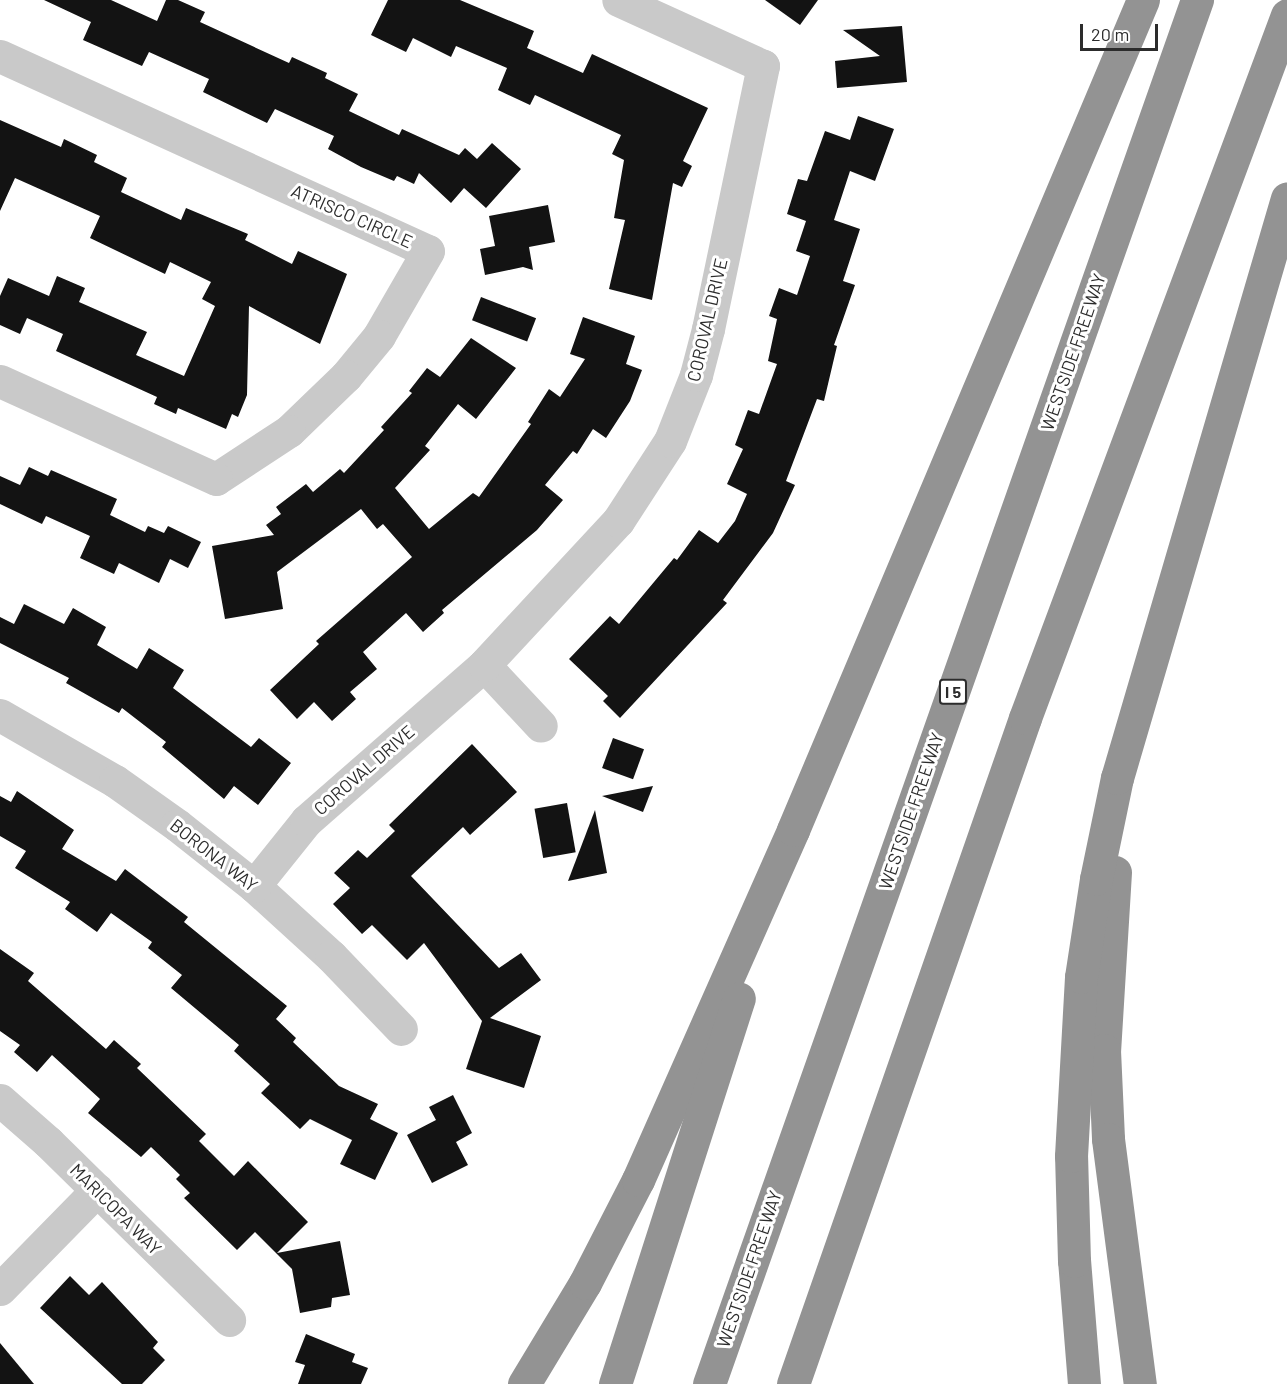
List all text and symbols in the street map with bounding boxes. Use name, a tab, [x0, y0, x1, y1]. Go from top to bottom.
scale bar	[1083, 12, 1161, 50]
text: 20 m	[1091, 23, 1129, 45]
street label: ATRISCO CIRCLE	[288, 180, 416, 252]
street label: COROVAL DRIVE	[682, 256, 732, 384]
street label: WESTSIDE FREEWAY	[1036, 271, 1110, 433]
road number: I 5	[938, 679, 968, 705]
street label: COROVAL DRIVE	[309, 721, 419, 819]
street label: WESTSIDE FREEWAY	[874, 730, 948, 892]
street label: BORONA WAY	[166, 814, 262, 896]
street label: MARICOPA WAY	[66, 1159, 166, 1259]
street label: WESTSIDE FREEWAY	[712, 1188, 786, 1350]

